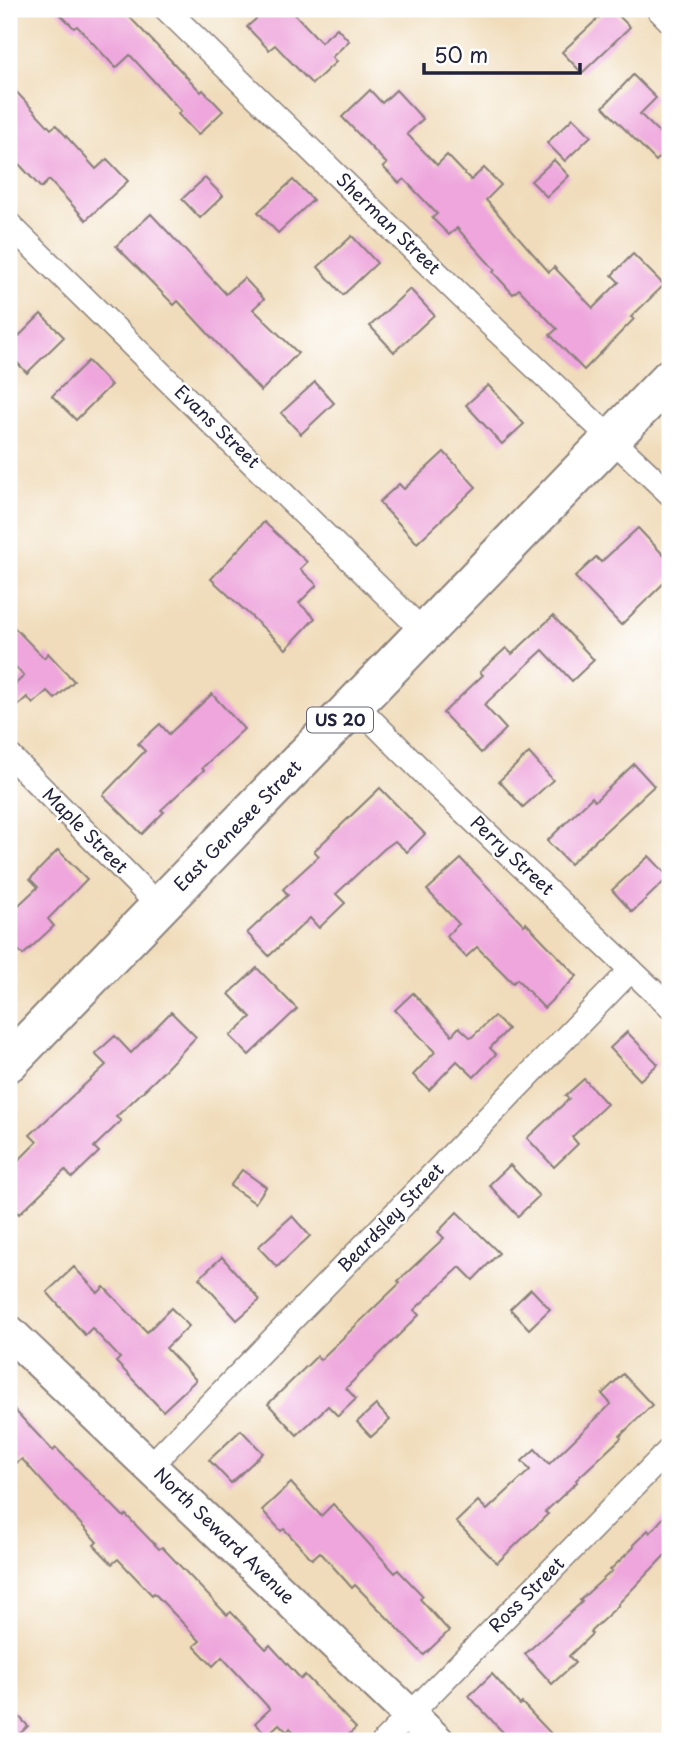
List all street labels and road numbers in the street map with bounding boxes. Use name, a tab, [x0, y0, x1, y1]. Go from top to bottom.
street label: Sherman Street	[331, 166, 447, 280]
street label: Evans Street	[169, 378, 267, 474]
road number: US 20	[307, 708, 373, 733]
street label: East Genesee Street	[167, 753, 307, 897]
street label: Maple Street	[37, 781, 135, 879]
street label: Perry Street	[465, 809, 561, 901]
street label: Beardsley Street	[331, 1156, 449, 1278]
street label: North Seward Avenue	[149, 1461, 302, 1609]
street label: Ross Street	[482, 1550, 570, 1638]

